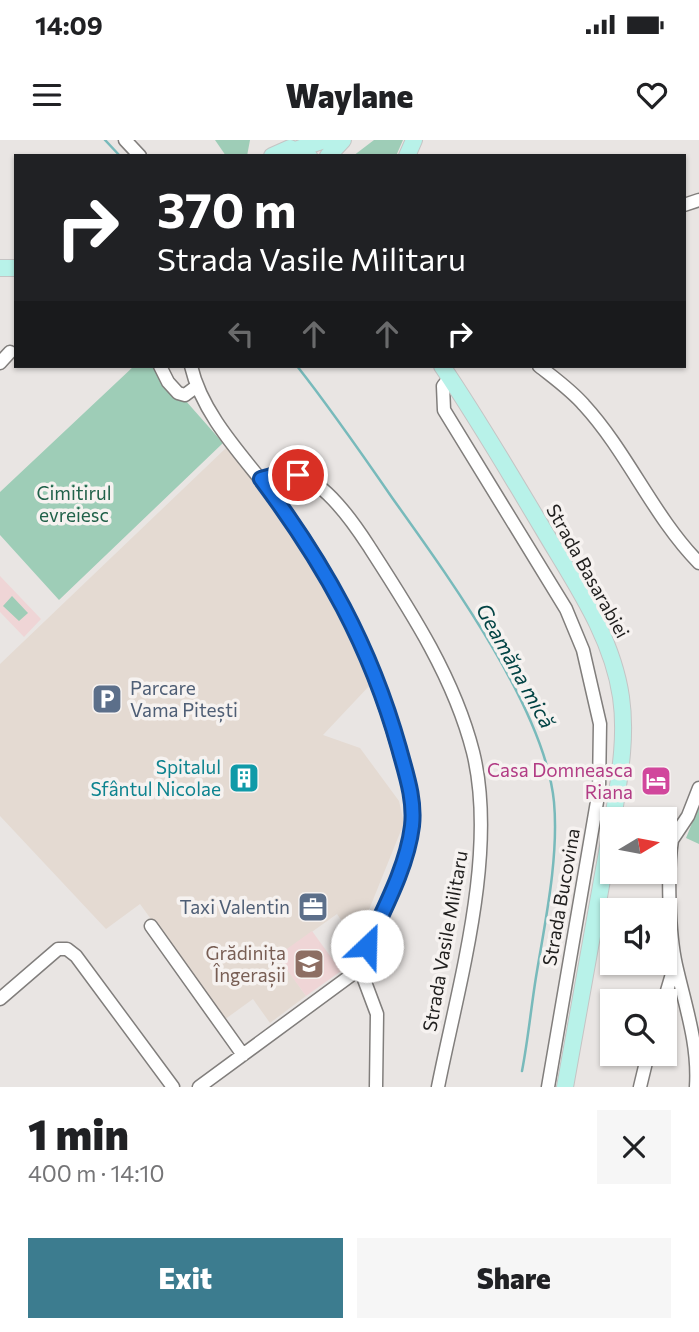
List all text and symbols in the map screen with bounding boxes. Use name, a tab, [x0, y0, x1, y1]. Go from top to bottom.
text: 14:09	[35, 9, 103, 40]
text: Waylane	[286, 75, 413, 115]
icon: menu	[28, 76, 66, 114]
icon: heart	[633, 76, 671, 114]
text: 370 m	[157, 178, 296, 238]
icon: right	[42, 182, 133, 273]
text: Strada Vasile Militaru	[157, 238, 466, 278]
icon: left	[222, 315, 260, 353]
icon: ahead	[295, 315, 333, 353]
icon: ahead	[368, 315, 406, 353]
icon: right	[441, 315, 479, 353]
pin	[268, 445, 328, 505]
icon: arrive	[279, 456, 317, 494]
park label: Cimitirul evreiesc	[36, 481, 112, 526]
street label: Strada Basarabiei	[542, 500, 635, 642]
water label: Geamăna mică	[472, 599, 561, 733]
place label: Parcare Vama Pitești	[130, 676, 238, 723]
parking icon: Parcare Vama Pitești	[90, 682, 124, 716]
place label: Spitalul Sfântul Nicolae	[90, 755, 221, 800]
place label: Casa Domneasca Riana	[487, 758, 633, 803]
building icon: Spitalul Sfântul Nicolae	[227, 761, 261, 795]
hotel icon: Casa Domneasca Riana	[639, 764, 673, 798]
north arrow	[600, 807, 677, 884]
map controls	[600, 807, 677, 1066]
street label: Strada Bucovina	[537, 826, 584, 968]
street label: Strada Vasile Militaru	[417, 849, 472, 1033]
office icon: Taxi Valentin	[296, 890, 330, 924]
place label: Taxi Valentin	[180, 895, 290, 918]
button: sound	[600, 898, 677, 975]
position arrow	[330, 909, 404, 983]
place label: Grădinița Îngerașii	[205, 941, 286, 988]
school or university icon: Grădinița Îngerașii	[292, 947, 326, 981]
button: search	[600, 989, 677, 1066]
text: 1 min	[28, 1107, 129, 1159]
button: close	[597, 1110, 671, 1184]
text: 400 m · 14:10	[28, 1159, 164, 1187]
button: Exit	[28, 1238, 343, 1318]
button: Share	[357, 1238, 671, 1318]

